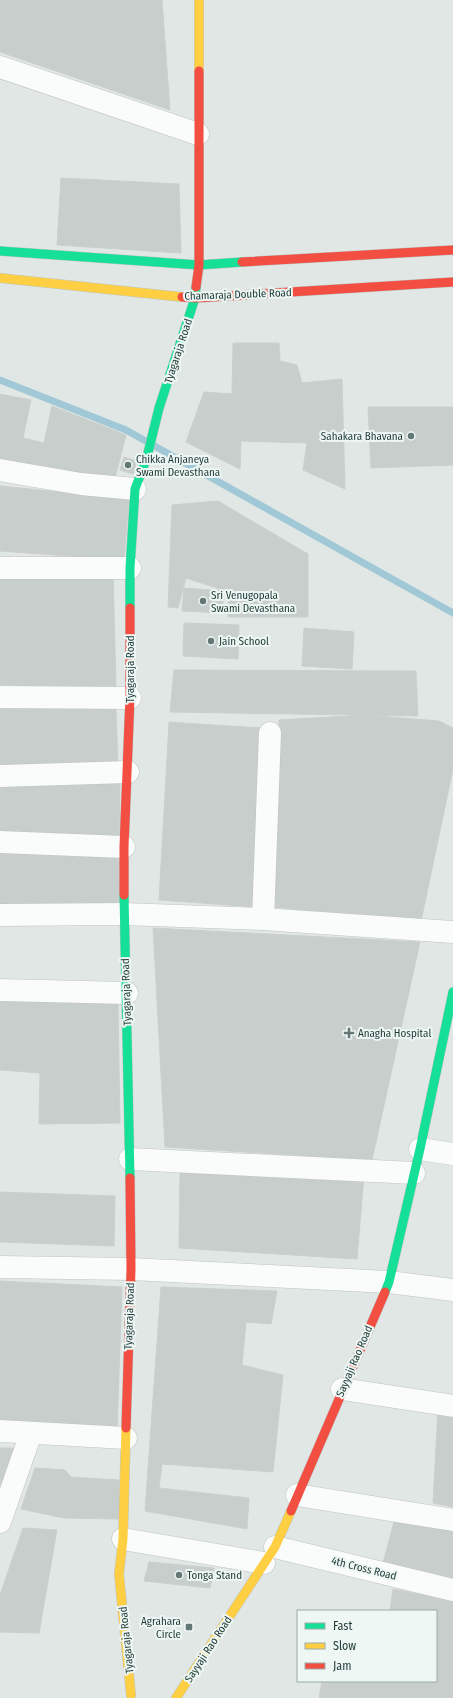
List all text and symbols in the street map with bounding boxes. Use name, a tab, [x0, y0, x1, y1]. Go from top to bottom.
street label: Chamaraja Double Road	[184, 286, 292, 303]
street label: Tyagaraja Road	[162, 317, 195, 385]
place label: Sahakara Bhavana	[321, 430, 403, 443]
marker: Sahakara Bhavana	[406, 431, 416, 441]
place label: Chikka Anjaneya Swami Devasthana	[136, 453, 220, 479]
marker: Chikka Anjaneya Swami Devasthana	[123, 460, 133, 470]
place label: Sri Venugopala Swami Devasthana	[211, 589, 295, 615]
marker: Sri Venugopala Swami Devasthana	[198, 596, 208, 606]
street label: Tyagaraja Road	[124, 635, 137, 703]
place label: Jain School	[219, 635, 269, 648]
marker: Jain School	[206, 636, 216, 646]
street label: Tyagaraja Road	[119, 958, 134, 1026]
marker: Anagha Hospital	[343, 1027, 355, 1039]
place label: Anagha Hospital	[358, 1027, 431, 1040]
street label: Tyagaraja Road	[122, 1282, 137, 1350]
street label: Sayyaji Rao Road	[334, 1324, 375, 1399]
street label: 4th Cross Road	[330, 1554, 398, 1583]
place label: Tonga Stand	[187, 1569, 242, 1582]
marker: Tonga Stand	[174, 1570, 184, 1580]
street label: Tyagaraja Road	[117, 1606, 136, 1674]
legend	[297, 1610, 437, 1682]
street label: Sayyaji Rao Road	[182, 1614, 235, 1685]
place label: Agrahara Circle	[141, 1615, 181, 1641]
text: Fast	[333, 1619, 352, 1633]
marker: Agrahara Circle	[184, 1622, 194, 1632]
text: Slow	[333, 1639, 356, 1653]
text: Jam	[333, 1659, 351, 1673]

